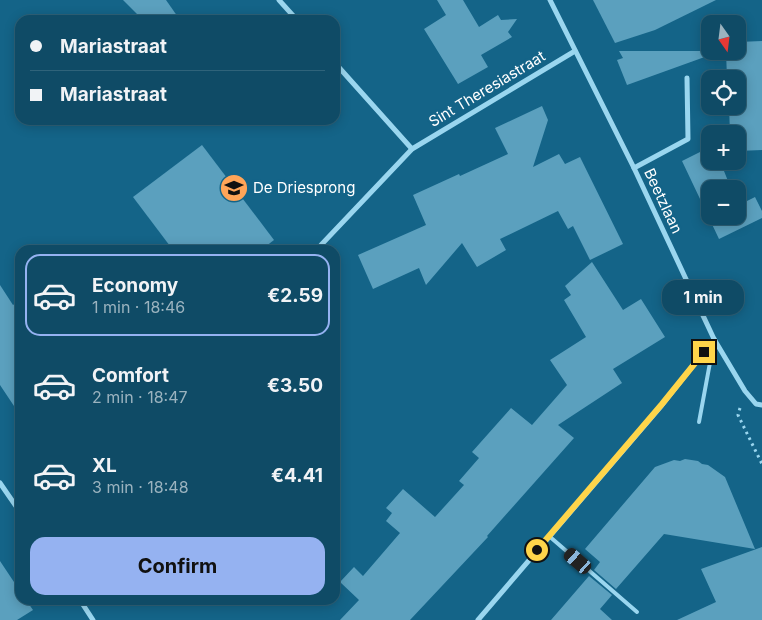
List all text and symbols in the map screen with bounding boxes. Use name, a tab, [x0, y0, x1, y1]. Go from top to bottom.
north arrow	[701, 15, 746, 60]
map controls	[701, 15, 746, 225]
text: Mariastraat	[60, 35, 167, 58]
street label: Sint Theresiastraat	[425, 46, 549, 131]
button: locate	[701, 70, 746, 115]
text: Mariastraat	[60, 83, 167, 106]
button: +	[701, 125, 746, 170]
street label: Beetzlaan	[640, 165, 687, 236]
school or university icon: De Driesprong	[219, 173, 249, 203]
place label: De Driesprong	[253, 178, 355, 197]
button: −	[701, 180, 746, 225]
icon: car	[32, 273, 77, 318]
text: Economy	[92, 274, 178, 297]
callout: 1 min	[663, 280, 745, 314]
text: €2.59	[267, 284, 323, 307]
text: 1 min	[683, 287, 723, 307]
text: 1 min · 18:46	[92, 297, 185, 317]
route end	[693, 341, 715, 363]
icon: car	[32, 363, 77, 408]
text: Comfort	[92, 364, 169, 387]
text: €3.50	[267, 374, 323, 397]
text: 2 min · 18:47	[92, 387, 188, 407]
icon: car	[32, 453, 77, 498]
text: XL	[92, 454, 117, 477]
text: €4.41	[271, 464, 323, 487]
text: 3 min · 18:48	[92, 477, 189, 497]
button: Confirm	[30, 537, 325, 595]
route start	[526, 539, 548, 561]
car	[561, 545, 594, 577]

